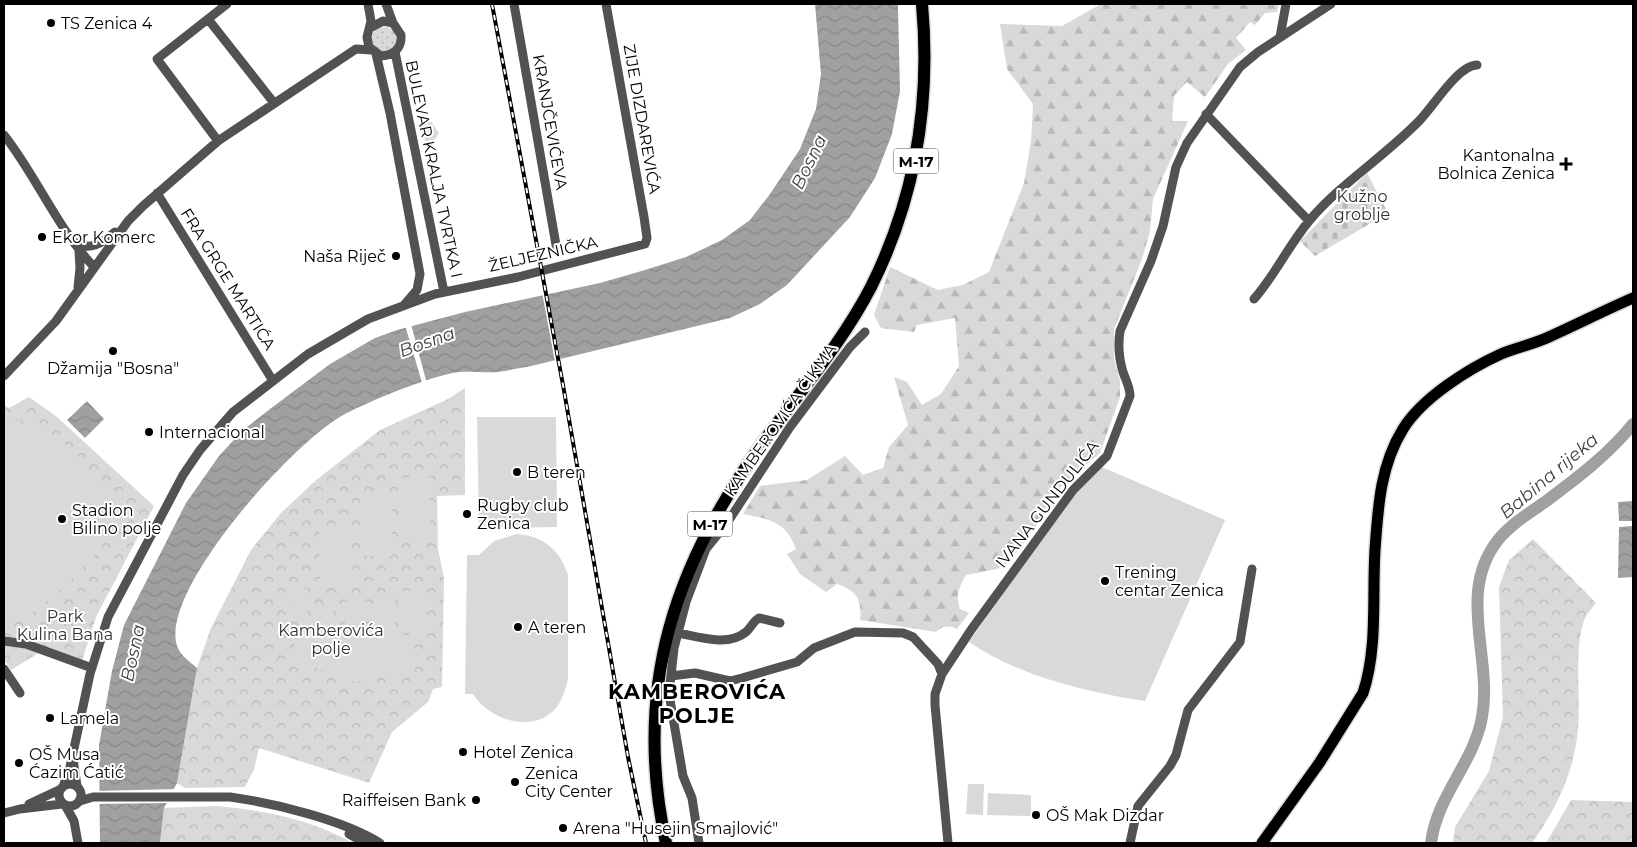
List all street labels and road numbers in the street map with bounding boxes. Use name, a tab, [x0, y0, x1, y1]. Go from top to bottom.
street label: ZIJE DIZDAREVIĆA	[619, 43, 665, 196]
street label: KRANJČEVIĆEVA	[529, 53, 571, 192]
street label: BULEVAR KRALJA TVRTKA I	[402, 58, 466, 280]
road number: M-17	[894, 148, 938, 174]
street label: FRA GRGE MARTIĆA	[177, 205, 280, 354]
street label: ŽELJEZNIČKA	[487, 232, 600, 276]
street label: KAMBEROVIĆA ČIKMA	[720, 340, 840, 500]
street label: IVANA GUNDULIĆA	[991, 436, 1103, 571]
road number: M-17	[688, 512, 732, 536]

